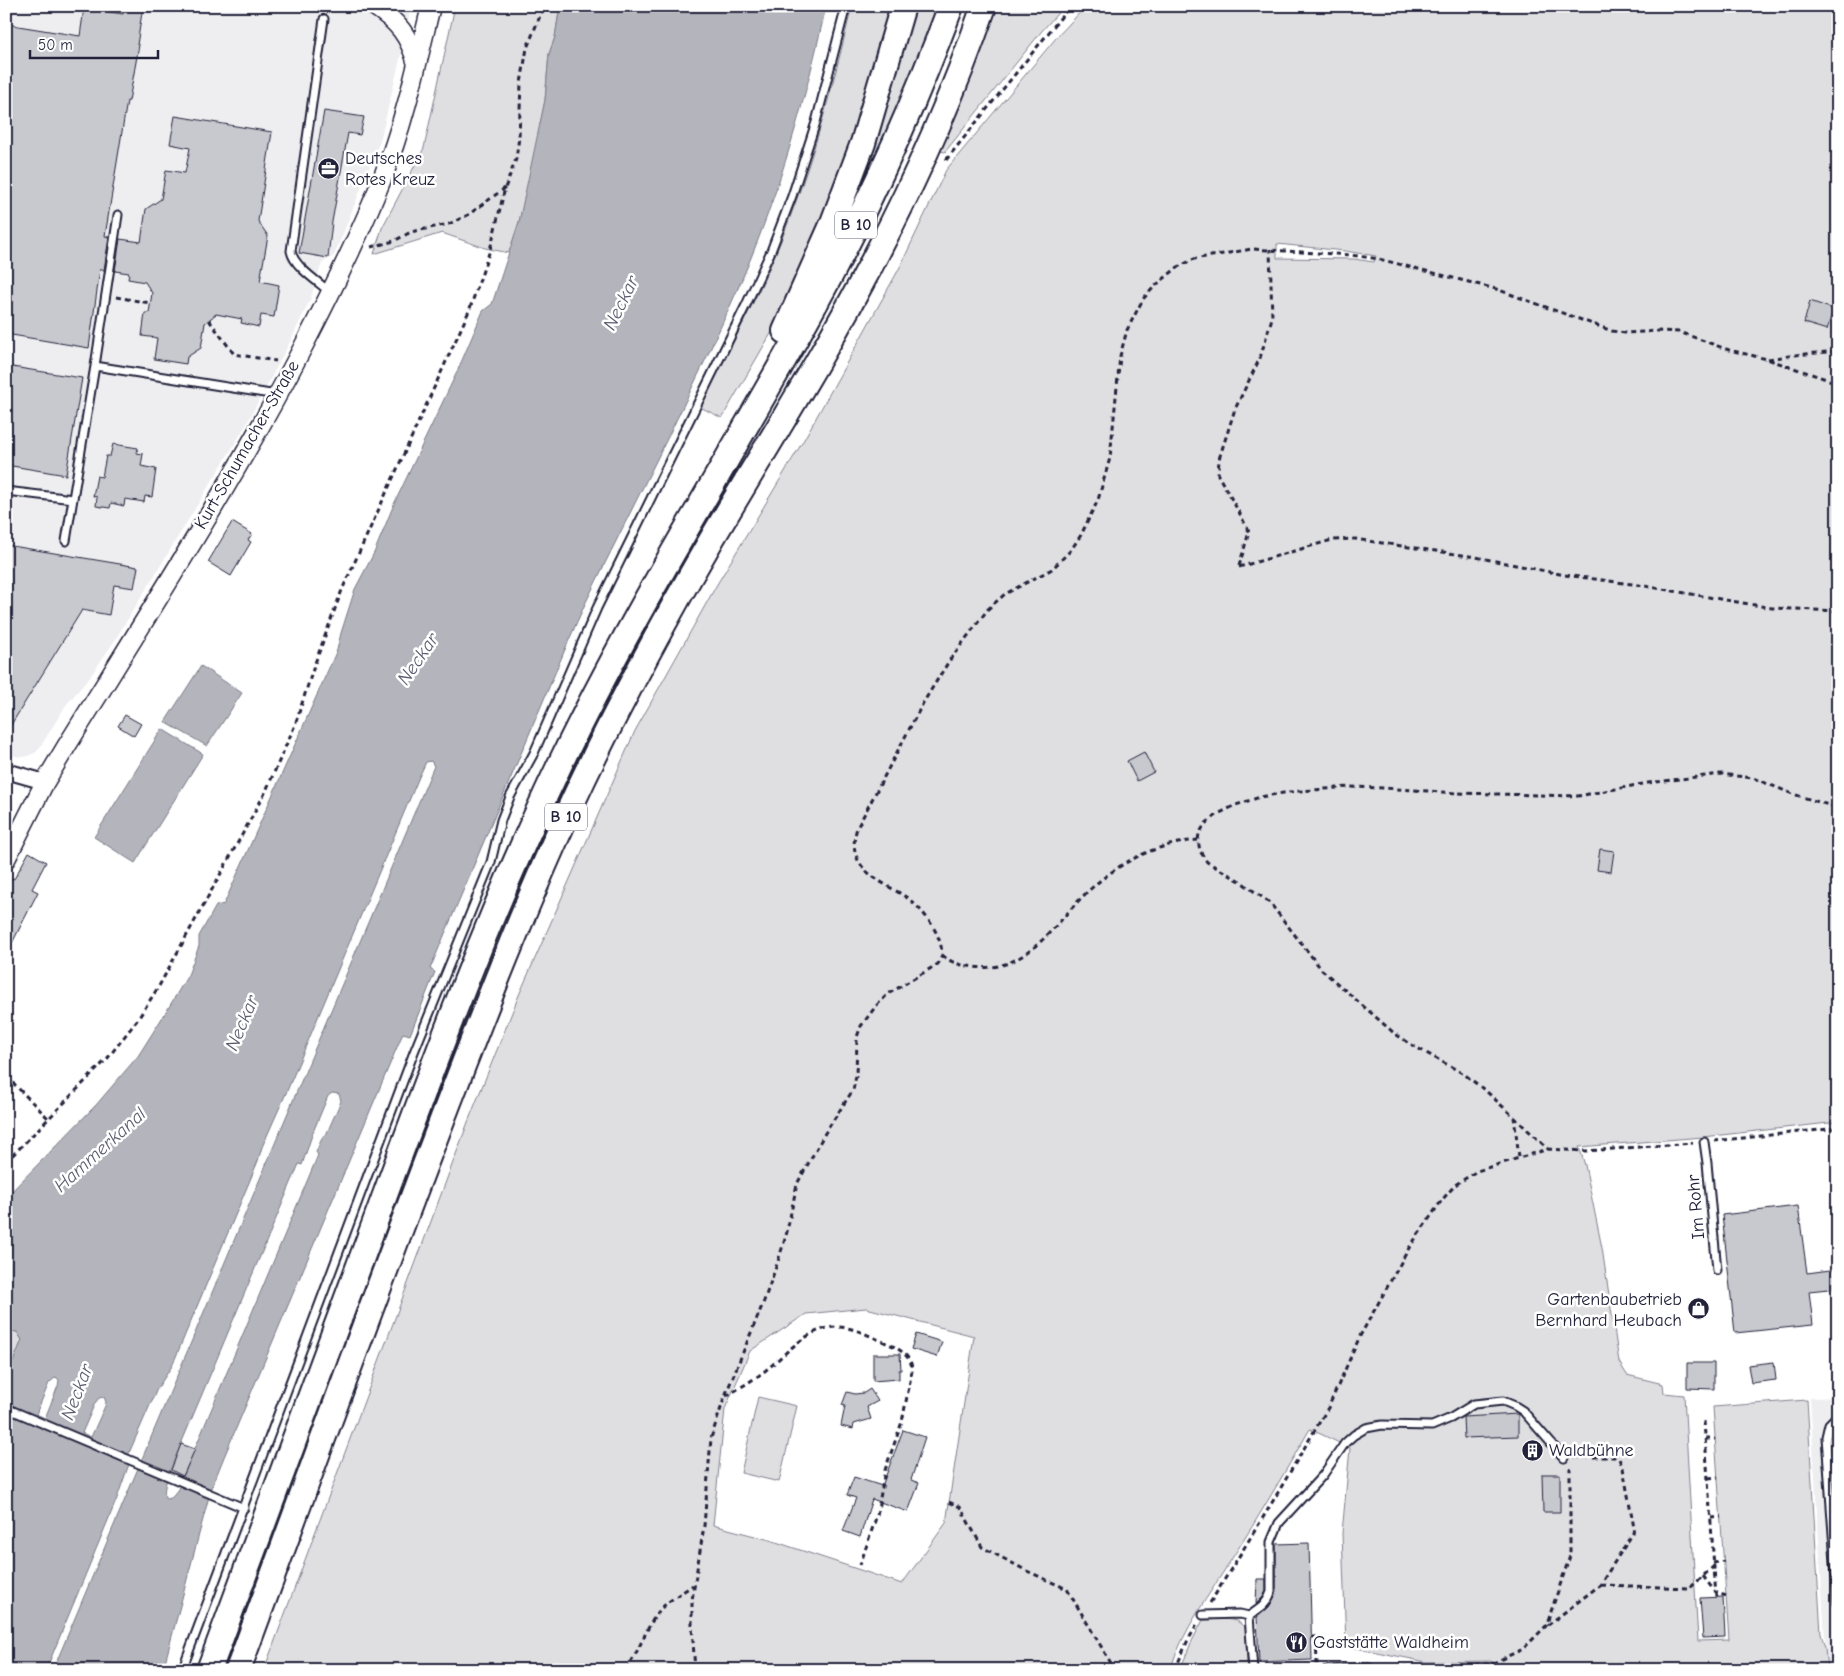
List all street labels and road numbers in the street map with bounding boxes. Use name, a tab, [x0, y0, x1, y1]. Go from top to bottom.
road number: B 10	[835, 212, 877, 238]
street label: Kurt-Schumacher-Straße	[190, 357, 304, 533]
road number: B 10	[545, 804, 587, 830]
street label: Im Rohr	[1683, 1173, 1709, 1240]

